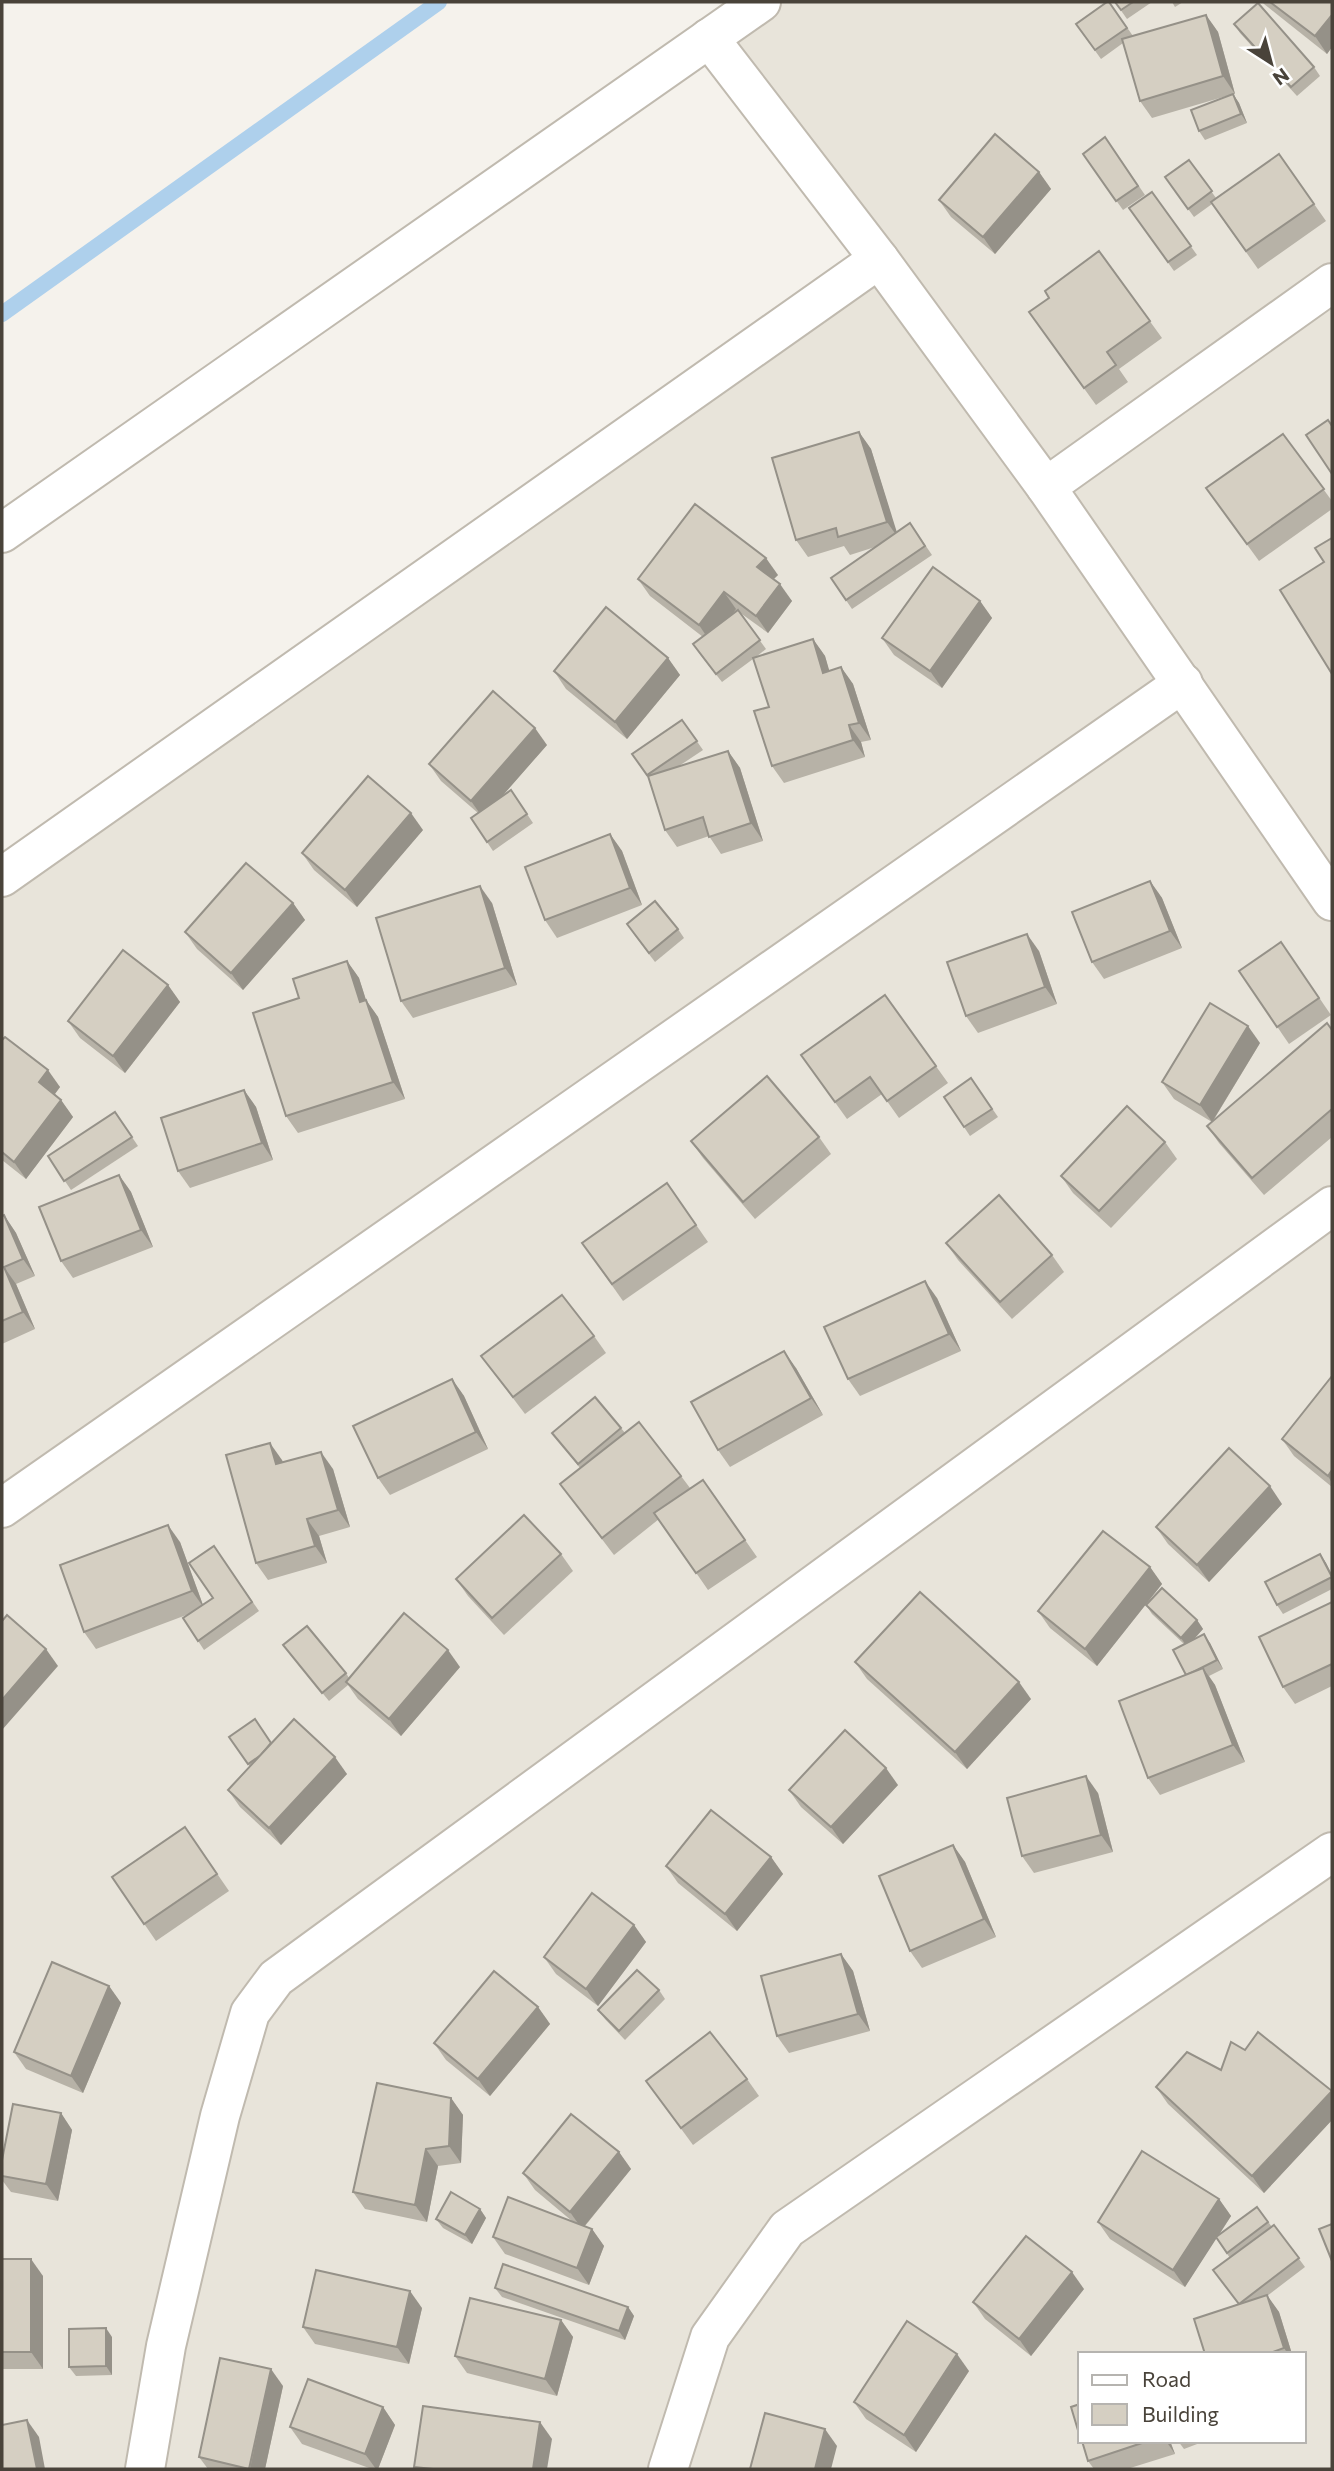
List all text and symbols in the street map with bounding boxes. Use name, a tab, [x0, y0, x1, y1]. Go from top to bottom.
north arrow	[1236, 28, 1306, 98]
text: N	[1269, 64, 1294, 91]
legend	[1078, 2352, 1306, 2443]
text: Road	[1142, 2366, 1191, 2391]
text: Building	[1142, 2401, 1219, 2426]

